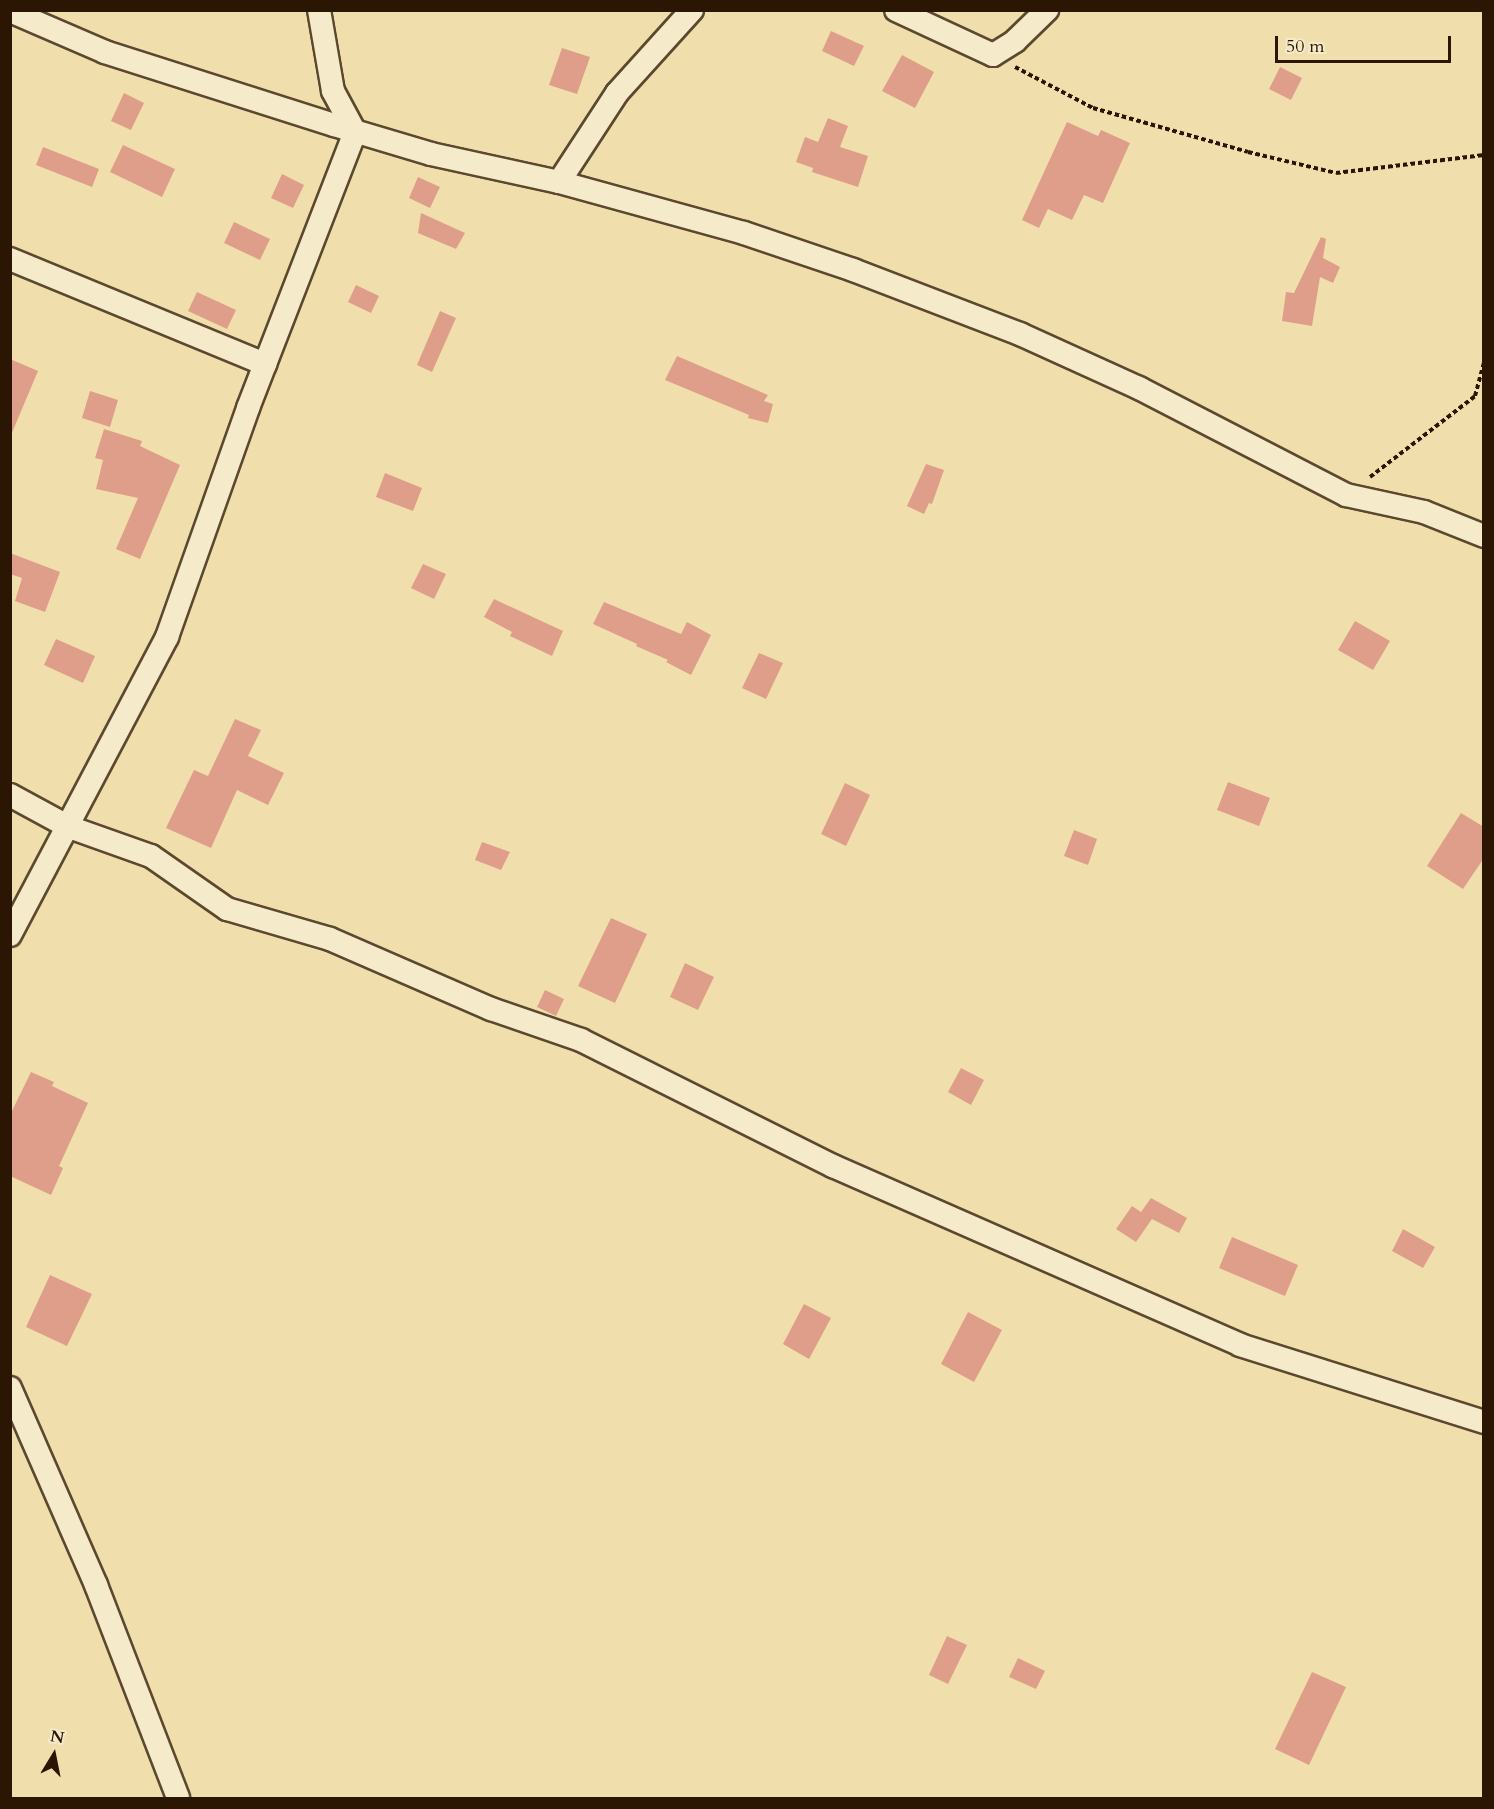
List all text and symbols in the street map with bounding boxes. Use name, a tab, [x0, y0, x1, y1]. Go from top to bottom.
scale bar	[1278, 24, 1454, 62]
text: 50 m	[1286, 34, 1325, 59]
north arrow	[24, 1725, 84, 1785]
text: N	[48, 1725, 66, 1749]

